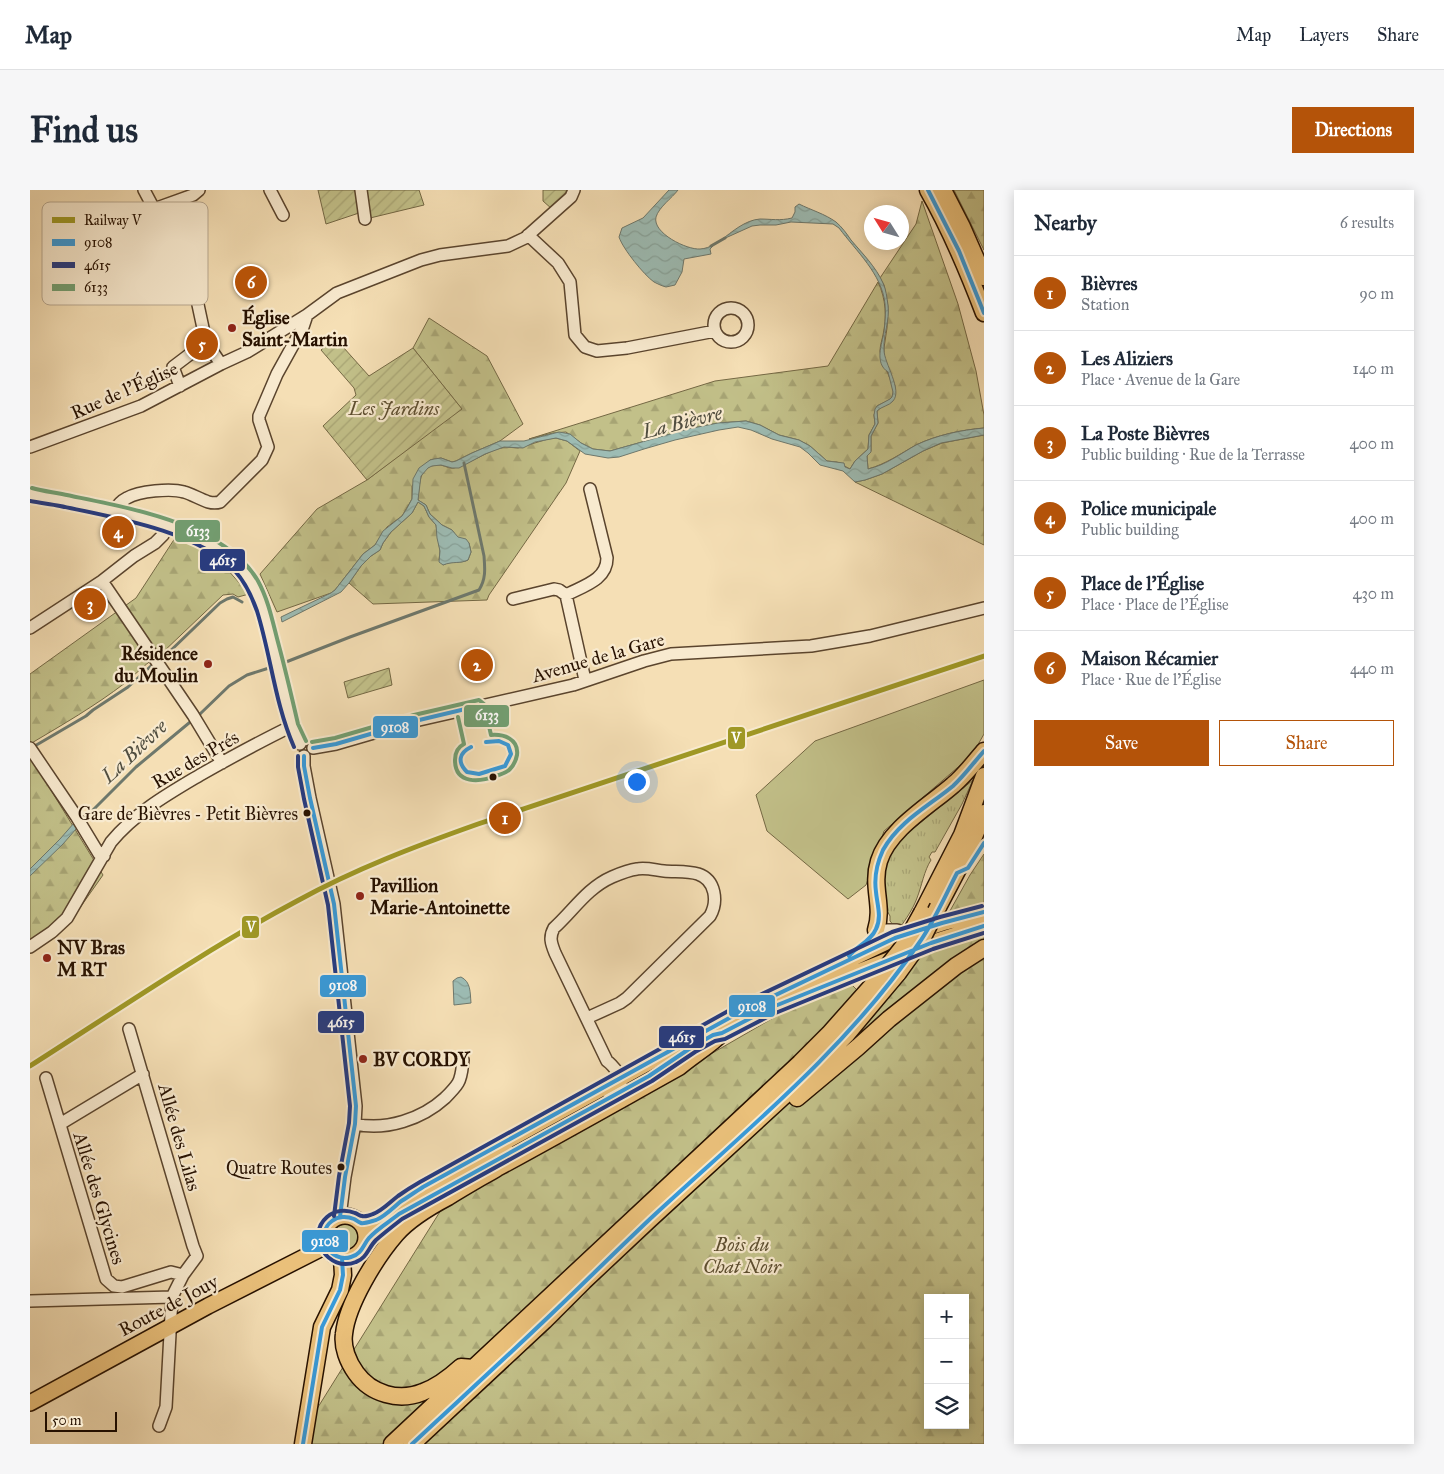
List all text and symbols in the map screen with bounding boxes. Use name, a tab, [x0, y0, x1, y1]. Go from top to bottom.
text: Map	[25, 20, 72, 50]
text: Map	[1236, 24, 1271, 46]
text: Layers	[1299, 24, 1349, 46]
text: Share	[1377, 24, 1419, 46]
button: Directions	[1292, 107, 1414, 153]
text: Find us	[30, 109, 138, 152]
legend	[42, 202, 208, 305]
north arrow	[864, 205, 909, 250]
text: Nearby	[1034, 210, 1097, 236]
text: Railway V	[84, 212, 143, 229]
text: 6 results	[1340, 213, 1394, 232]
text: 9108	[84, 234, 112, 251]
text: 4615	[84, 257, 111, 274]
pin: 6	[235, 263, 267, 301]
text: Bièvres	[1081, 272, 1138, 295]
text: 6133	[84, 279, 108, 296]
text: 1	[1047, 284, 1053, 303]
text: 90 m	[1359, 284, 1394, 303]
text: Station	[1081, 295, 1129, 314]
place label: Église Saint-Martin	[242, 304, 349, 351]
marker: Église Saint-Martin	[226, 322, 238, 334]
pin: 5	[186, 325, 218, 363]
text: Les Aliziers	[1081, 347, 1173, 370]
street label: Rue de l'Église	[67, 356, 182, 425]
text: 2	[1046, 359, 1054, 378]
text: 140 m	[1353, 359, 1394, 378]
text: Place · Avenue de la Gare	[1081, 370, 1240, 389]
park label: Les Jardins	[348, 397, 440, 420]
water label: La Bièvre	[639, 400, 725, 444]
text: La Poste Bièvres	[1081, 422, 1209, 445]
text: 3	[1047, 434, 1053, 453]
text: 400 m	[1350, 434, 1394, 453]
text: Public building · Rue de la Terrasse	[1081, 445, 1305, 464]
text: Police municipale	[1081, 497, 1217, 520]
text: 4	[1046, 509, 1054, 528]
text: 400 m	[1350, 509, 1394, 528]
pin: 4	[102, 513, 134, 551]
line badge: 6133	[174, 519, 221, 543]
text: Public building	[1081, 520, 1179, 539]
text: 6133	[186, 523, 210, 541]
line badge: 4615	[199, 548, 246, 572]
text: 4615	[210, 552, 237, 570]
text: Place de l'Église	[1081, 572, 1204, 595]
text: 5	[1046, 584, 1054, 603]
text: 430 m	[1352, 584, 1394, 603]
pin: 3	[74, 585, 106, 623]
text: Place · Place de l'Église	[1081, 595, 1229, 614]
street label: Avenue de la Gare	[528, 628, 667, 688]
place label: Résidence du Moulin	[114, 642, 199, 687]
pin: 2	[461, 646, 493, 684]
text: Maison Récamier	[1081, 647, 1218, 670]
marker: Résidence du Moulin	[202, 658, 214, 670]
text: 6	[1046, 659, 1054, 678]
text: 440 m	[1350, 659, 1394, 678]
text: Place · Rue de l'Église	[1081, 670, 1221, 689]
line badge: 6133	[463, 704, 510, 728]
text: 6133	[475, 707, 499, 725]
water label: La Bièvre	[95, 714, 172, 788]
line badge: 9108	[372, 715, 419, 739]
text: 9108	[381, 719, 409, 737]
button: Save	[1034, 720, 1209, 766]
button: Share	[1219, 720, 1394, 766]
street label: Rue des Prés	[148, 725, 243, 793]
line badge: V	[727, 726, 746, 750]
text: V	[730, 730, 742, 747]
your location	[624, 769, 650, 795]
unlabelled marker	[488, 772, 498, 782]
pin: 1	[489, 799, 521, 837]
place label: Gare de Bièvres - Petit Bièvres	[78, 803, 298, 825]
marker: Gare de Bièvres - Petit Bièvres	[302, 808, 312, 818]
place label: Pavillion Marie-Antoinette	[370, 874, 510, 919]
marker: Pavillion Marie-Antoinette	[354, 890, 366, 902]
line badge: V	[241, 915, 260, 939]
text: V	[245, 919, 257, 936]
place label: NV Bras M RT	[57, 936, 125, 981]
marker: NV Bras M RT	[41, 952, 53, 964]
line badge: 9108	[319, 974, 367, 998]
text: 9108	[329, 977, 357, 995]
line badge: 9108	[728, 994, 776, 1018]
text: 9108	[738, 998, 766, 1016]
line badge: 4615	[317, 1010, 365, 1034]
text: 4615	[328, 1014, 355, 1032]
line badge: 4615	[658, 1025, 705, 1049]
text: 4615	[669, 1029, 696, 1047]
place label: BV CORDY	[373, 1048, 471, 1071]
marker: BV CORDY	[357, 1053, 369, 1065]
street label: Allée des Lilas	[153, 1080, 206, 1194]
street label: Allée des Glycines	[68, 1128, 131, 1267]
place label: Quatre Routes	[226, 1157, 332, 1179]
marker: Quatre Routes	[336, 1162, 346, 1172]
line badge: 9108	[301, 1229, 349, 1253]
text: 9108	[311, 1233, 339, 1251]
park label: Bois du Chat Noir	[703, 1233, 782, 1278]
street label: Route de Jouy	[115, 1269, 223, 1342]
map controls	[924, 1294, 969, 1429]
button: +	[924, 1294, 969, 1339]
button: −	[924, 1339, 969, 1384]
button: layers	[924, 1384, 969, 1429]
scale bar	[45, 1409, 118, 1432]
text: 50 m	[52, 1412, 81, 1429]

